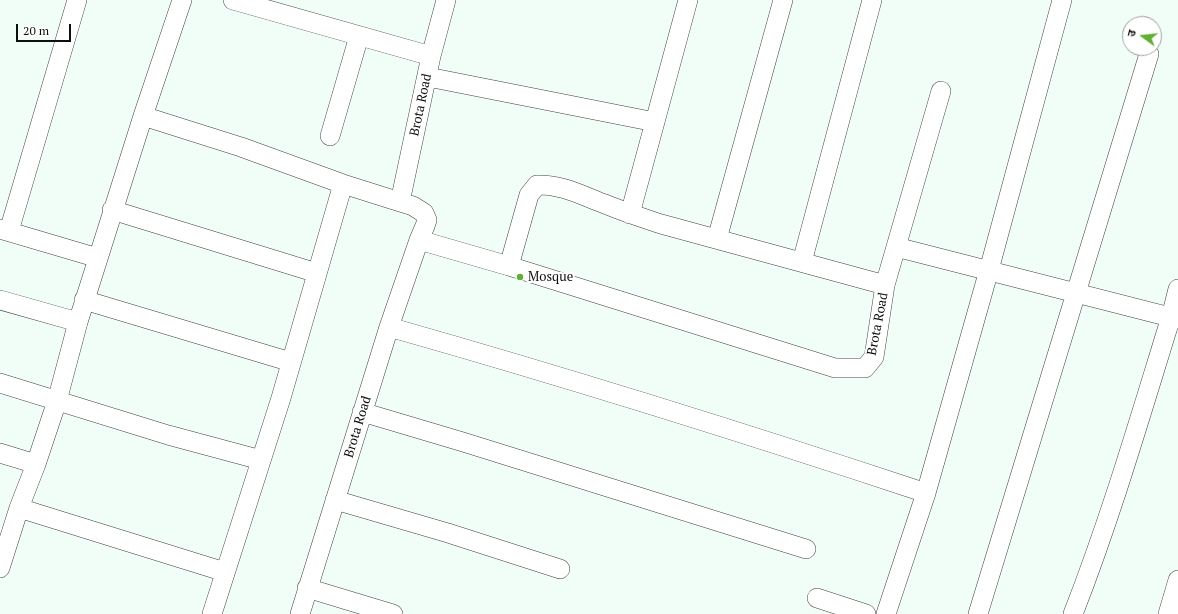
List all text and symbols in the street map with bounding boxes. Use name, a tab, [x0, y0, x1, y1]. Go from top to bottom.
scale bar	[18, 16, 73, 42]
north arrow	[1122, 16, 1162, 56]
text: 20 m	[23, 23, 49, 38]
text: उ	[1124, 28, 1139, 38]
street label: Brota Road	[407, 72, 435, 138]
place label: Mosque	[528, 269, 573, 285]
marker: Mosque	[515, 272, 525, 282]
street label: Brota Road	[864, 291, 892, 357]
street label: Brota Road	[341, 394, 375, 460]

